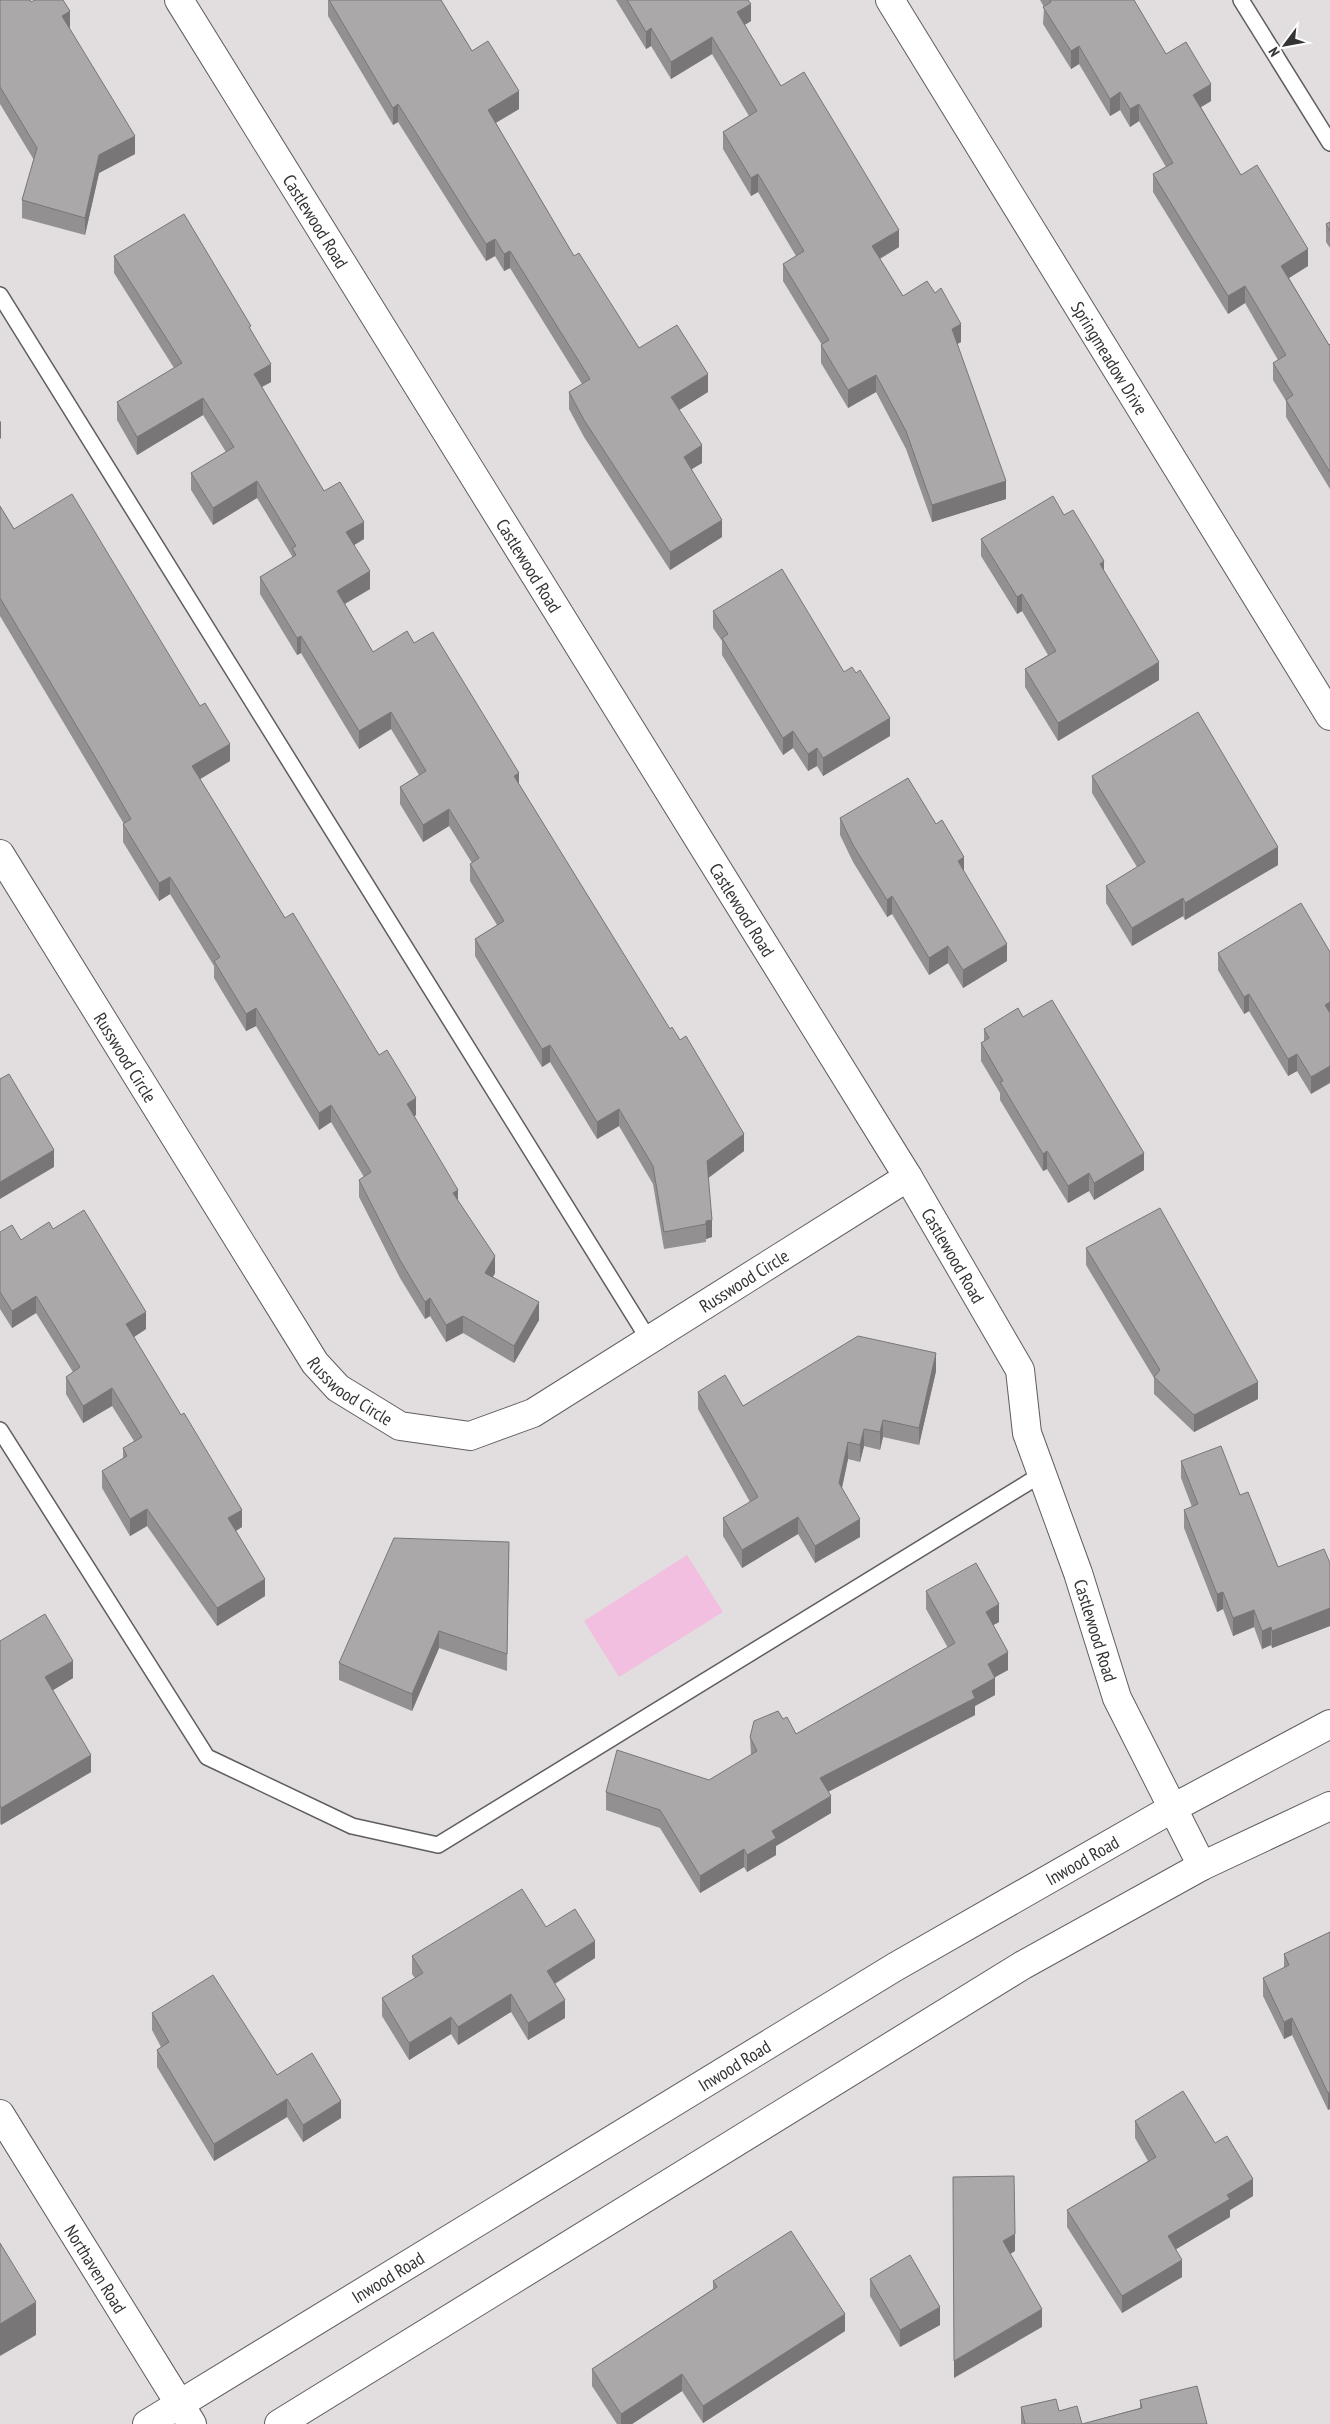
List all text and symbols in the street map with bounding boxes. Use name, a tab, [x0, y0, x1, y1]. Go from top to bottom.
north arrow	[1260, 20, 1310, 70]
text: N	[1264, 44, 1284, 60]
street label: Castlewood Road	[278, 170, 354, 272]
street label: Springmeadow Drive	[1066, 297, 1153, 419]
street label: Castlewood Road	[491, 514, 567, 617]
street label: Castlewood Road	[705, 858, 780, 961]
street label: Russwood Circle	[89, 1008, 162, 1106]
street label: Castlewood Road	[917, 1204, 990, 1307]
street label: Russwood Circle	[695, 1244, 793, 1317]
street label: Russwood Circle	[302, 1352, 397, 1430]
street label: Castlewood Road	[1069, 1576, 1123, 1684]
street label: Inwood Road	[1041, 1830, 1123, 1890]
street label: Inwood Road	[694, 2035, 774, 2096]
street label: Northaven Road	[60, 2220, 132, 2317]
street label: Inwood Road	[347, 2246, 428, 2308]

